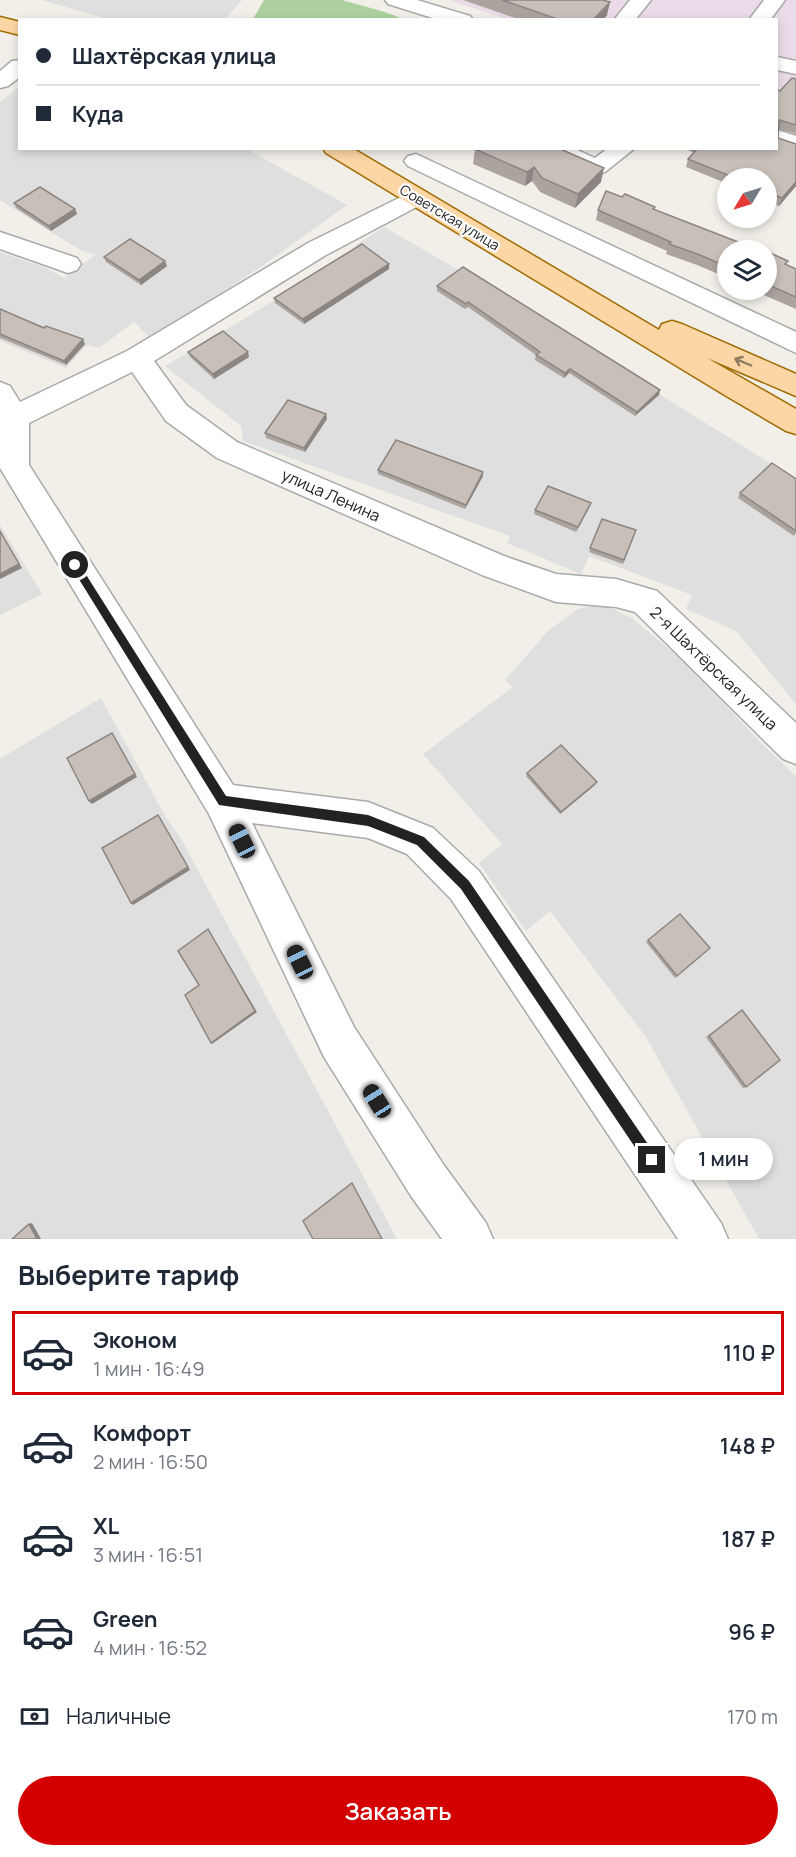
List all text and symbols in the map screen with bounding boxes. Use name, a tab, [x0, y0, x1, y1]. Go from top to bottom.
text: Шахтёрская улица	[72, 41, 276, 71]
text: Куда	[72, 99, 124, 129]
north arrow	[717, 168, 777, 228]
map controls	[717, 168, 777, 300]
street label: Советская улица	[397, 180, 503, 254]
button: layers	[717, 240, 777, 300]
one-way arrow	[734, 355, 752, 366]
street label: улица Ленина	[278, 463, 384, 527]
route start	[61, 551, 88, 578]
street label: 2-я Шахтёрская улица	[645, 601, 783, 735]
car	[226, 821, 258, 861]
car	[284, 942, 316, 982]
car	[360, 1081, 394, 1121]
callout: 1 мин	[673, 1139, 772, 1181]
text: 1 мин	[698, 1145, 749, 1172]
route end	[638, 1146, 665, 1173]
text: Выберите тариф	[18, 1256, 239, 1293]
text: Эконом	[93, 1325, 177, 1355]
icon: car	[21, 1326, 75, 1380]
text: 110 ₽	[723, 1338, 775, 1368]
text: 1 мин · 16:49	[93, 1355, 205, 1382]
text: Комфорт	[93, 1418, 191, 1448]
icon: car	[21, 1419, 75, 1473]
text: 148 ₽	[720, 1431, 775, 1461]
text: 2 мин · 16:50	[93, 1448, 208, 1475]
text: XL	[93, 1511, 119, 1541]
icon: car	[21, 1512, 75, 1566]
text: 187 ₽	[722, 1524, 775, 1554]
text: 3 мин · 16:51	[93, 1541, 203, 1568]
text: Green	[93, 1604, 158, 1634]
icon: car	[21, 1605, 75, 1659]
text: 96 ₽	[728, 1617, 775, 1647]
text: 4 мин · 16:52	[93, 1634, 207, 1661]
icon: cash	[18, 1700, 51, 1733]
text: Наличные	[66, 1701, 171, 1731]
text: 170 m	[727, 1703, 778, 1730]
button: Заказать	[18, 1776, 778, 1845]

